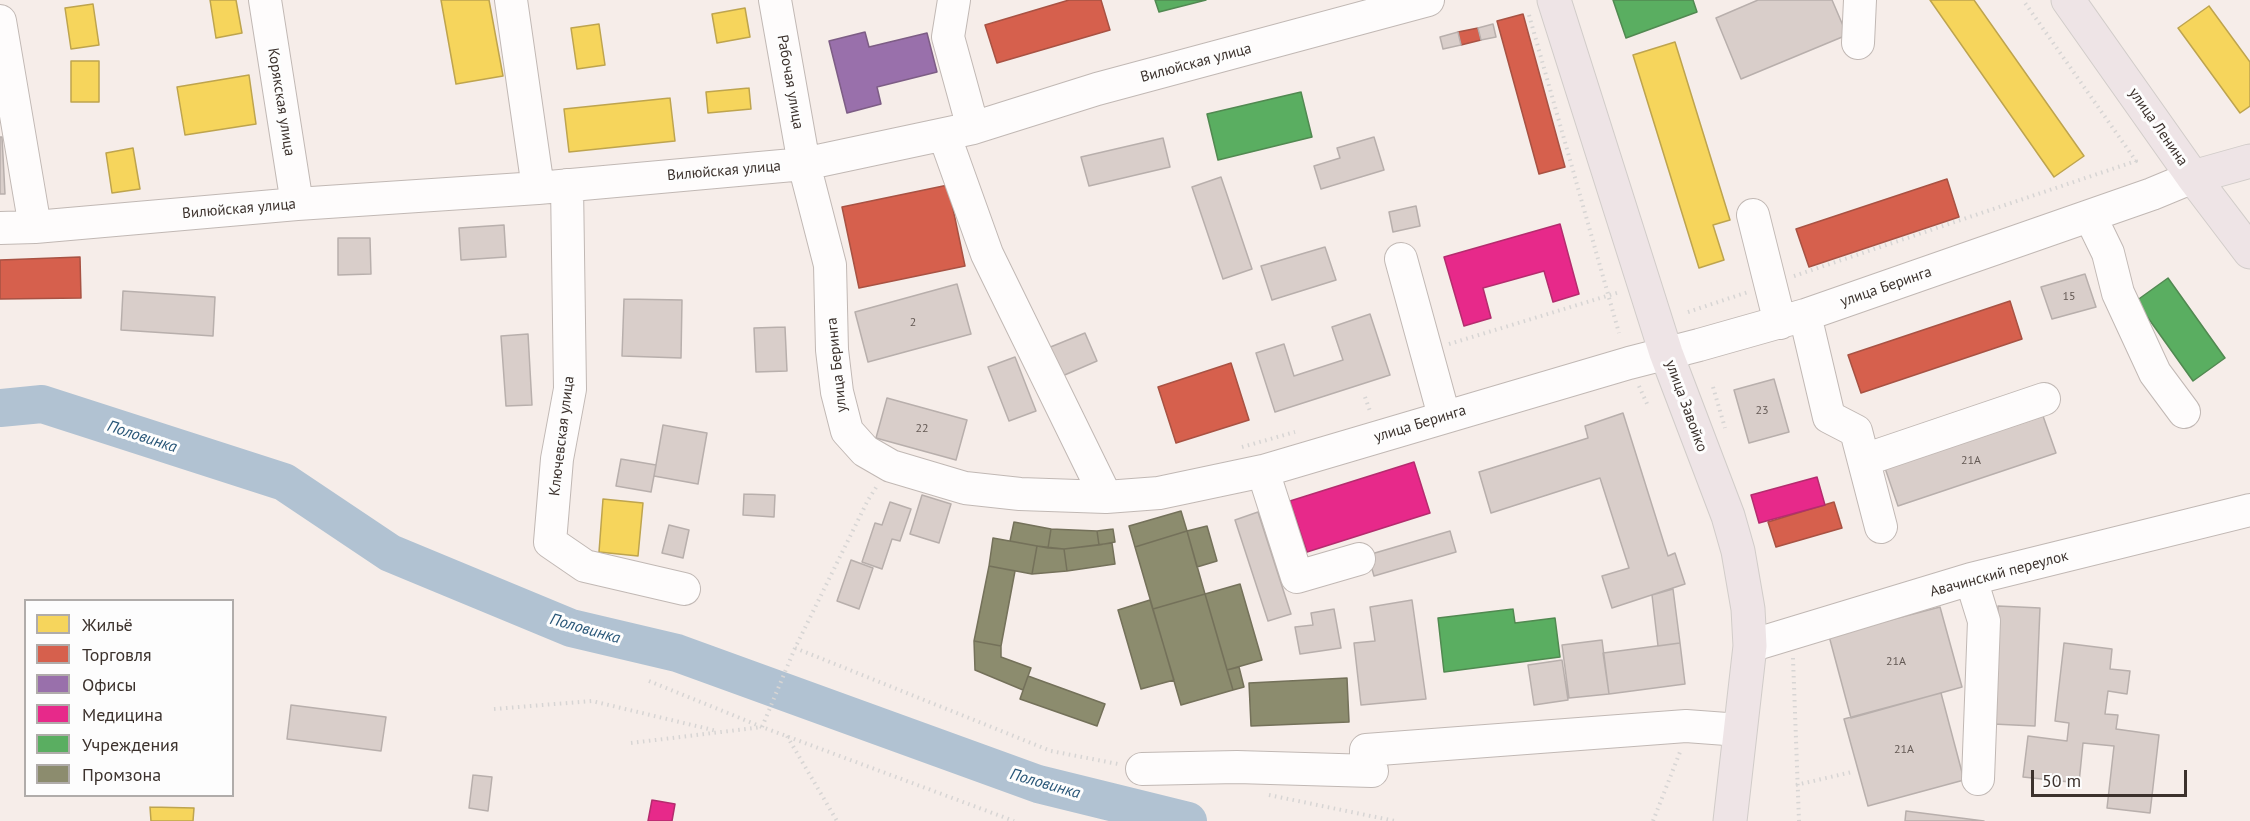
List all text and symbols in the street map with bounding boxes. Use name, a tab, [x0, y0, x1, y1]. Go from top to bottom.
street label: Рабочая улица	[773, 33, 807, 131]
street label: Вилюйская улица	[1139, 40, 1253, 86]
street label: Корякская улица	[264, 47, 298, 157]
street label: улица Ленина	[2125, 85, 2191, 169]
street label: Вилюйская улица	[666, 157, 782, 185]
street label: Вилюйская улица	[181, 195, 297, 223]
street label: улица Беринга	[1838, 263, 1934, 311]
house number: 15	[2062, 290, 2076, 304]
house number: 2	[910, 316, 916, 330]
street label: улица Беринга	[823, 317, 851, 413]
street label: улица Завойко	[1661, 358, 1711, 454]
street label: Ключевская улица	[546, 375, 578, 497]
street label: улица Беринга	[1372, 401, 1468, 447]
house number: 23	[1755, 404, 1769, 418]
water label: Половинка	[105, 417, 179, 457]
house number: 22	[915, 422, 929, 436]
house number: 21А	[1961, 454, 1981, 468]
street label: Авачинский переулок	[1928, 547, 2070, 601]
legend	[24, 599, 234, 797]
water label: Половинка	[548, 610, 622, 648]
text: Жильё	[82, 613, 133, 636]
text: Торговля	[82, 643, 152, 666]
house number: 21А	[1886, 655, 1906, 669]
text: Офисы	[82, 673, 136, 696]
text: Медицина	[82, 703, 163, 726]
text: Учреждения	[82, 733, 179, 756]
house number: 21А	[1894, 743, 1914, 757]
scale bar	[2034, 758, 2190, 796]
text: Промзона	[82, 763, 161, 786]
water label: Половинка	[1008, 765, 1082, 803]
text: 50 m	[2042, 769, 2081, 792]

